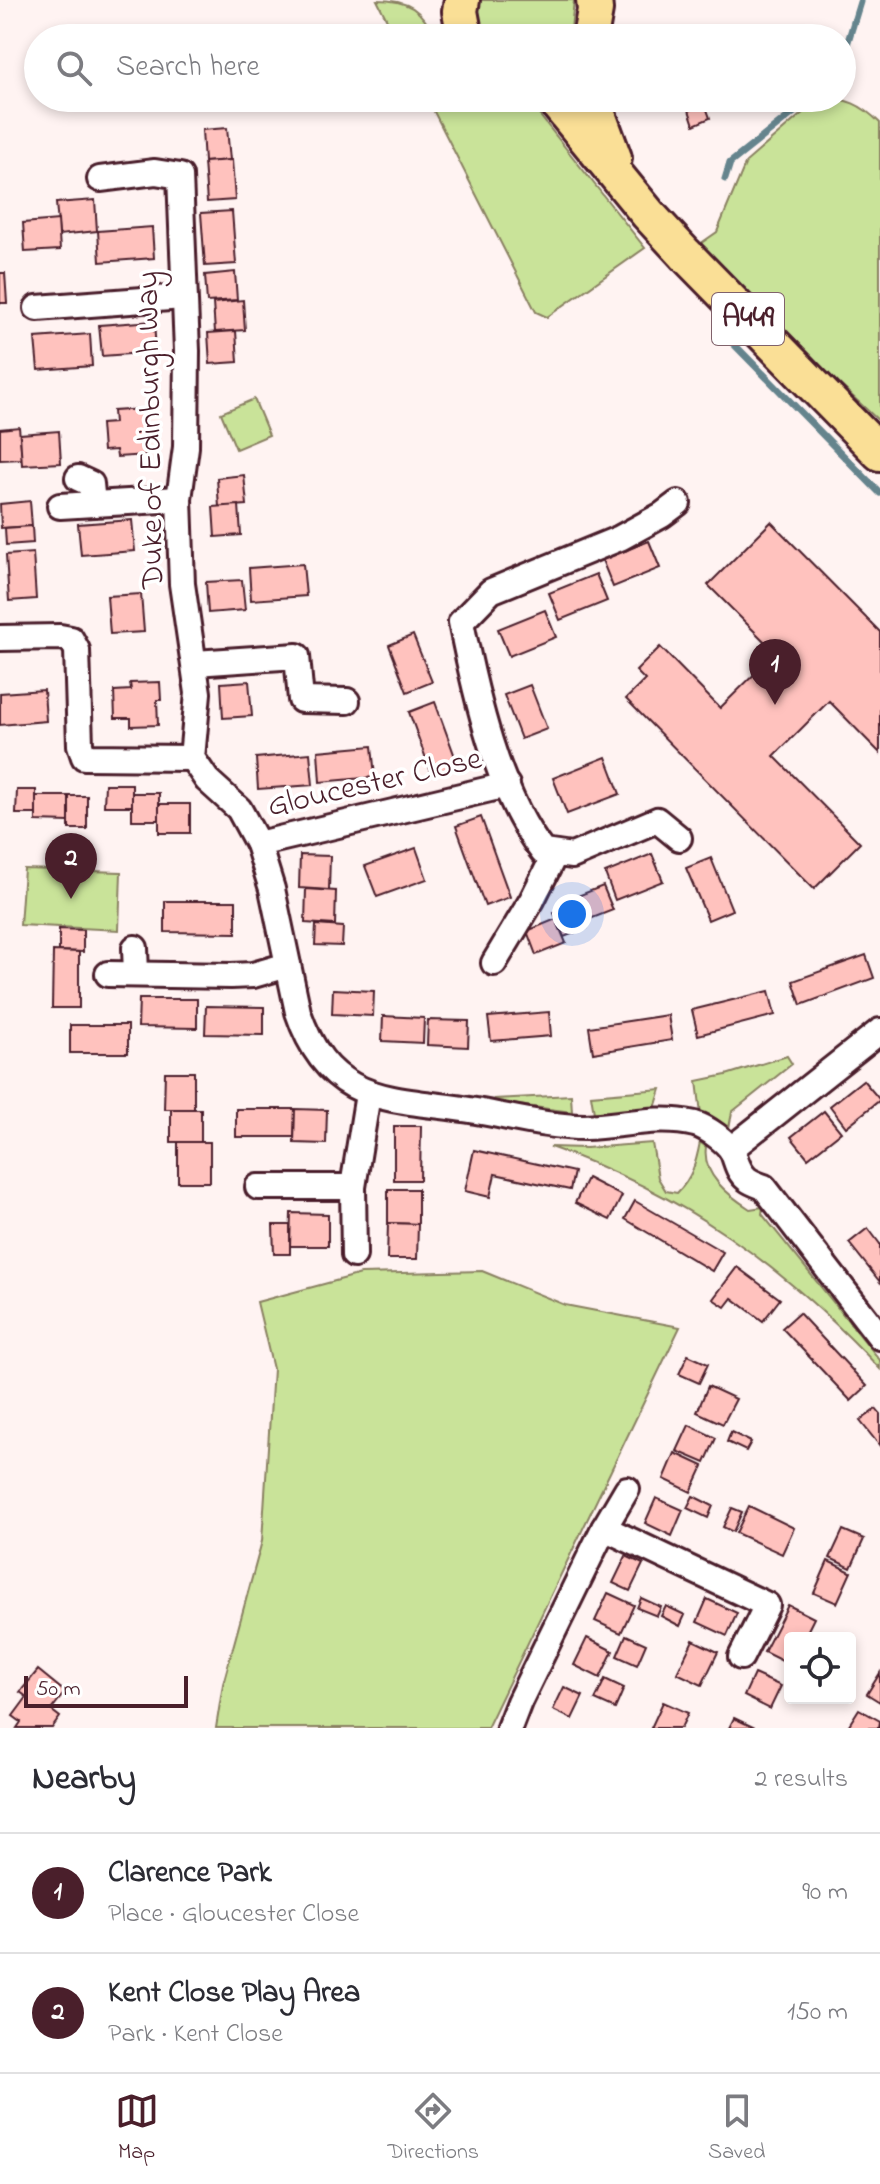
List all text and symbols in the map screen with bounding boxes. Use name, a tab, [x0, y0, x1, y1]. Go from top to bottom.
search box	[24, 24, 856, 112]
icon: search	[52, 46, 96, 90]
text: Search here	[116, 46, 260, 90]
street label: Duke of Edinburgh Way	[126, 271, 178, 590]
road number: A449	[712, 293, 784, 345]
pin: 1	[749, 639, 801, 705]
street label: Gloucester Close	[263, 736, 487, 831]
pin: 2	[45, 833, 97, 899]
your location	[552, 894, 592, 934]
map controls	[784, 1632, 856, 1704]
button: locate	[784, 1632, 856, 1704]
scale bar	[24, 1672, 188, 1708]
text: 50 m	[36, 1674, 81, 1706]
text: Nearby	[32, 1755, 136, 1805]
text: 2 results	[755, 1761, 848, 1799]
text: Clarence Park	[108, 1852, 272, 1896]
text: 1	[54, 1874, 62, 1912]
text: 90 m	[802, 1874, 848, 1912]
text: Place · Gloucester Close	[108, 1896, 359, 1934]
text: Kent Close Play Area	[108, 1972, 360, 2016]
text: 2	[52, 1994, 64, 2032]
text: 150 m	[787, 1994, 848, 2032]
text: Park · Kent Close	[108, 2016, 283, 2054]
tab: Map	[115, 2089, 159, 2169]
tab: Directions	[388, 2089, 479, 2169]
tab: Saved	[708, 2089, 765, 2169]

